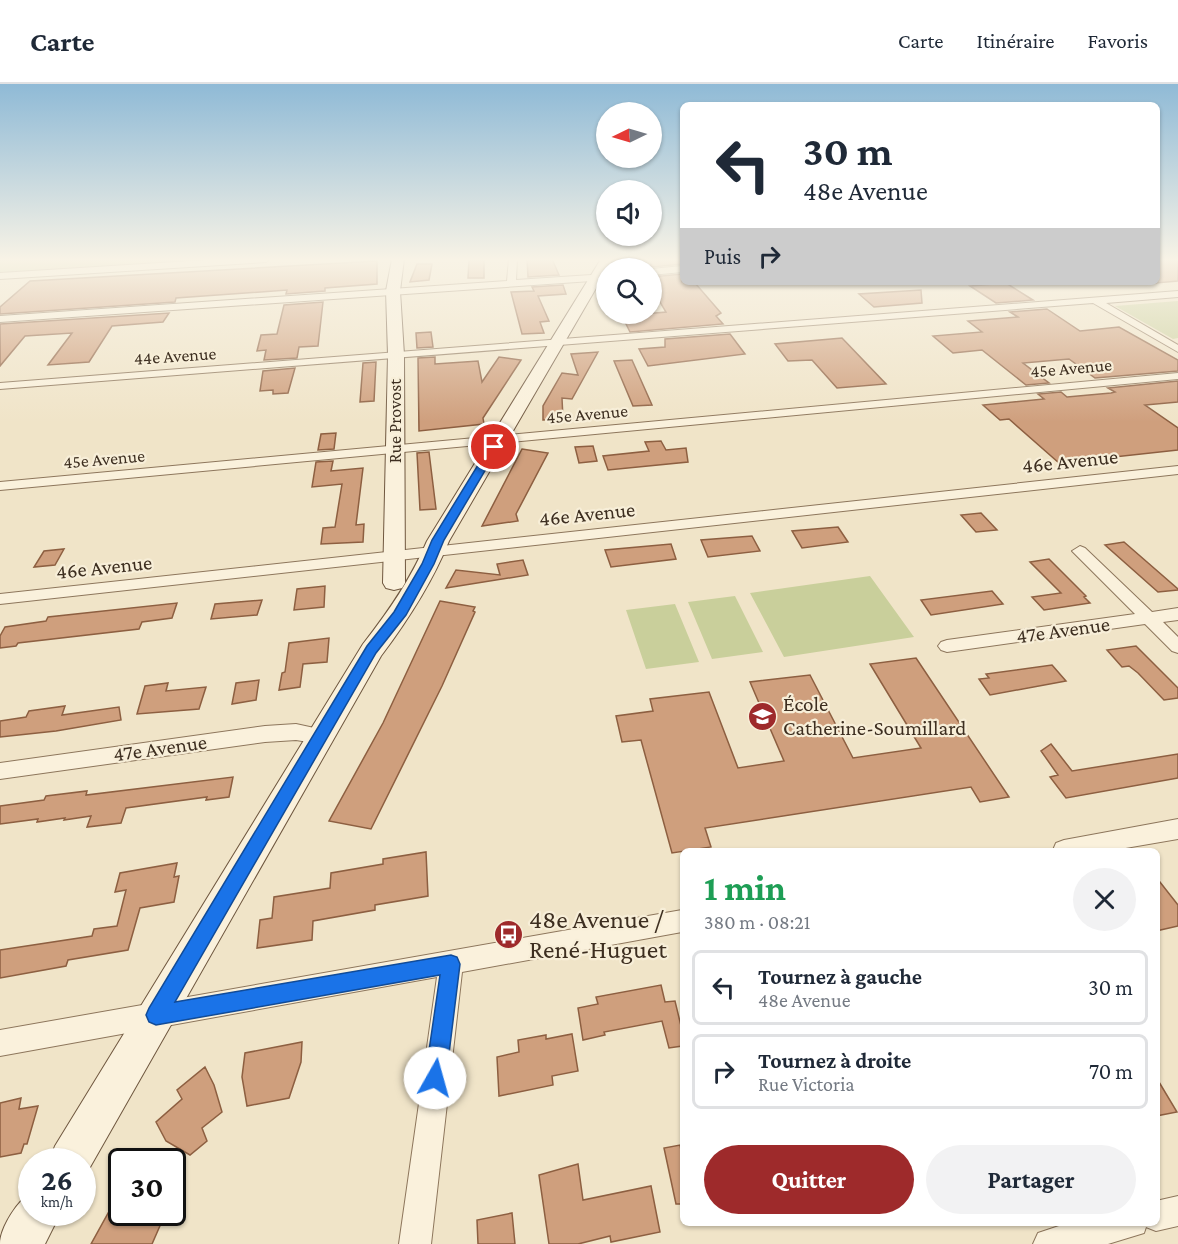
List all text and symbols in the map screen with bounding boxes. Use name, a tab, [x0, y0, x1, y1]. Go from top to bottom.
text: Carte	[30, 26, 95, 57]
text: Carte	[898, 29, 944, 53]
text: Itinéraire	[977, 29, 1054, 53]
text: Favoris	[1087, 29, 1148, 53]
north arrow	[596, 102, 662, 168]
map controls	[596, 102, 662, 324]
icon: left	[704, 126, 782, 204]
text: 30 m	[803, 127, 893, 174]
text: 48e Avenue	[803, 176, 928, 206]
button: sound	[596, 180, 662, 246]
icon: right	[753, 240, 786, 273]
text: Puis	[704, 244, 741, 269]
button: search	[596, 258, 662, 324]
street label: 44e Avenue	[133, 343, 217, 369]
street label: 45e Avenue	[1029, 354, 1113, 382]
street label: Rue Provost	[385, 378, 405, 463]
street label: 45e Avenue	[545, 400, 629, 428]
pin	[468, 421, 519, 472]
icon: arrive	[477, 430, 510, 463]
street label: 46e Avenue	[1021, 444, 1119, 478]
street label: 45e Avenue	[62, 445, 146, 473]
street label: 46e Avenue	[538, 497, 636, 531]
street label: 46e Avenue	[55, 550, 153, 584]
street label: 47e Avenue	[1015, 612, 1111, 648]
place label: École Catherine-Soumillard	[783, 692, 966, 740]
school or university icon: École Catherine-Soumillard	[746, 700, 778, 732]
street label: 47e Avenue	[112, 730, 208, 766]
text: 1 min	[704, 868, 786, 908]
button: close	[1073, 868, 1136, 931]
place label: 48e Avenue / René-Huguet	[529, 905, 667, 964]
text: 380 m · 08:21	[704, 911, 811, 933]
bus stop icon: 48e Avenue / René-Huguet	[492, 918, 524, 950]
text: Tournez à gauche	[758, 964, 922, 989]
icon: left	[707, 971, 740, 1004]
text: 30 m	[1088, 975, 1133, 1000]
text: 48e Avenue	[758, 989, 850, 1011]
position arrow	[403, 1046, 467, 1110]
text: Tournez à droite	[758, 1048, 911, 1073]
icon: right	[707, 1055, 740, 1088]
text: 70 m	[1089, 1059, 1133, 1084]
text: Rue Victoria	[758, 1073, 855, 1095]
button: Quitter	[704, 1145, 914, 1214]
button: Partager	[926, 1145, 1136, 1214]
speed limit sign: 30	[108, 1148, 186, 1226]
text: 26	[41, 1163, 73, 1196]
text: km/h	[41, 1194, 73, 1210]

